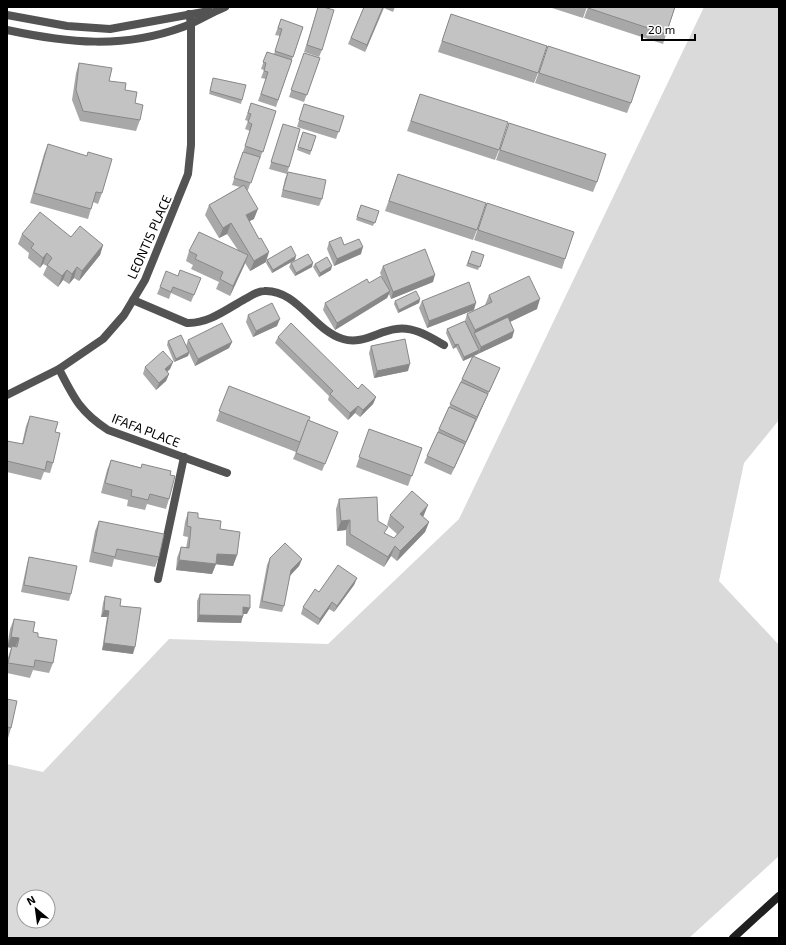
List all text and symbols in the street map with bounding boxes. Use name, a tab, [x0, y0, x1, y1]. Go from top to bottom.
scale bar	[642, 16, 695, 42]
text: 20 m	[648, 22, 675, 36]
street label: LEONTIS PLACE	[123, 193, 175, 281]
street label: IFAFA PLACE	[110, 410, 182, 450]
north arrow	[16, 889, 56, 929]
text: N	[24, 892, 38, 907]

